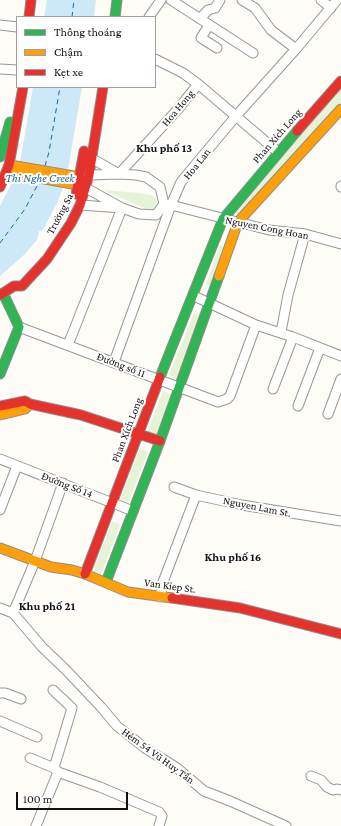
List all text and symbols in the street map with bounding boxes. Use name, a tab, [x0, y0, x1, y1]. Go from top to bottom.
legend	[16, 16, 156, 88]
text: Thông thoáng	[54, 25, 122, 39]
text: Chậm	[54, 45, 83, 59]
text: Kẹt xe	[54, 65, 83, 79]
street label: Hoa Hong	[159, 87, 197, 129]
street label: Phan Xích Long	[250, 106, 304, 166]
district label: Khu phố 13	[136, 141, 192, 155]
street label: Hoa Lan	[180, 146, 214, 182]
water label: Thi Nghe Creek	[6, 171, 74, 185]
street label: Trường Sa	[44, 191, 76, 237]
street label: Nguyen Cong Hoan	[224, 213, 310, 243]
street label: Đường số 11	[95, 350, 147, 380]
street label: Phan Xích Long	[109, 396, 145, 464]
street label: Đường Số 14	[40, 469, 94, 501]
street label: Nguyen Lam St.	[222, 494, 292, 520]
district label: Khu phố 16	[205, 550, 261, 564]
street label: Van Kiep St.	[143, 576, 197, 596]
district label: Khu phố 21	[19, 599, 75, 613]
street label: Hẻm 54 Vũ Huy Tấn	[119, 725, 197, 787]
scale bar	[18, 784, 130, 810]
text: 100 m	[23, 792, 52, 806]

